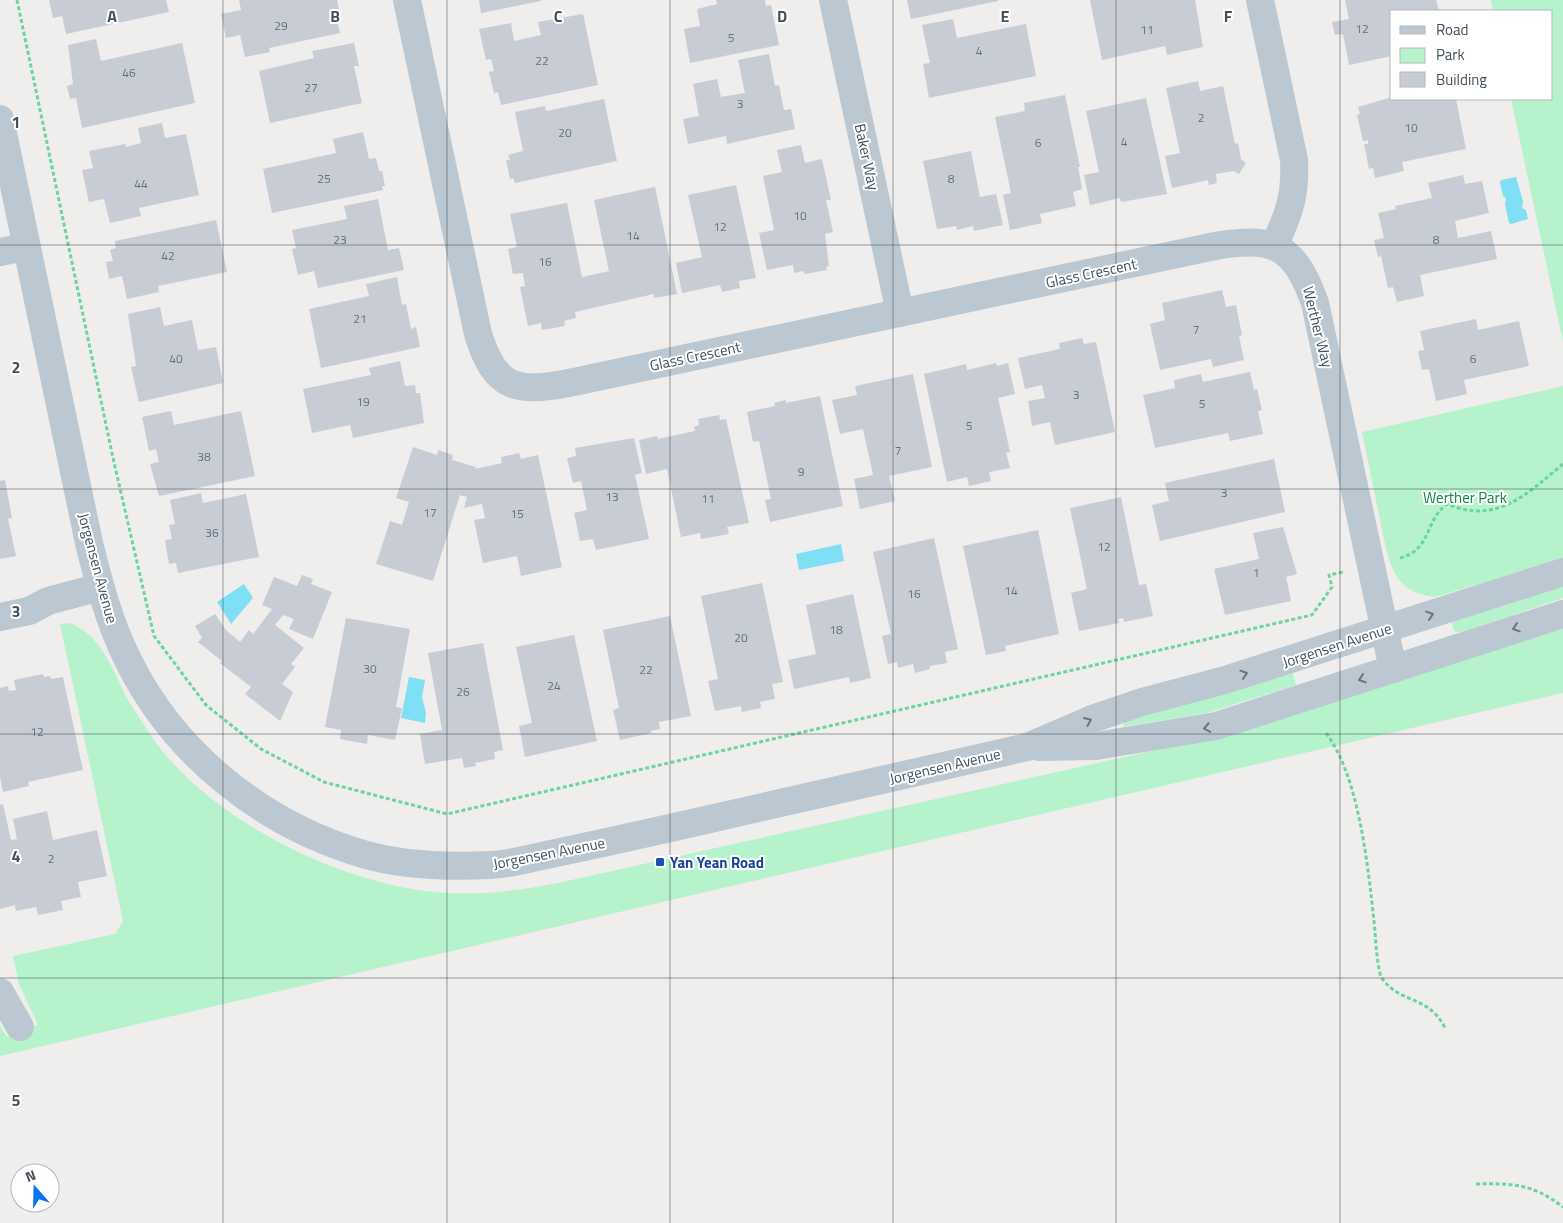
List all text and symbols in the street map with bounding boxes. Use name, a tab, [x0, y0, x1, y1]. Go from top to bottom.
text: A	[107, 4, 117, 28]
text: B	[330, 4, 340, 28]
text: C	[554, 4, 563, 28]
text: D	[777, 4, 787, 28]
text: E	[1001, 4, 1010, 28]
text: F	[1224, 4, 1233, 28]
legend	[1390, 10, 1553, 100]
house number: 29	[274, 16, 288, 35]
text: Road	[1436, 18, 1468, 41]
house number: 12	[1355, 19, 1369, 38]
house number: 11	[1140, 20, 1154, 39]
house number: 5	[728, 28, 735, 47]
house number: 4	[976, 41, 983, 60]
text: Park	[1436, 43, 1465, 66]
house number: 22	[535, 51, 549, 70]
house number: 46	[122, 63, 136, 82]
text: Building	[1436, 68, 1487, 91]
house number: 27	[304, 78, 318, 97]
house number: 3	[737, 94, 743, 113]
house number: 2	[1198, 108, 1204, 127]
text: 1	[12, 110, 20, 134]
house number: 10	[1404, 118, 1418, 137]
street label: Baker Way	[849, 122, 885, 192]
house number: 20	[558, 123, 572, 142]
house number: 4	[1121, 132, 1128, 151]
house number: 6	[1035, 133, 1042, 152]
house number: 25	[317, 169, 331, 188]
house number: 8	[948, 169, 955, 188]
house number: 44	[134, 174, 148, 193]
house number: 10	[793, 206, 807, 225]
house number: 12	[713, 217, 727, 236]
house number: 14	[626, 226, 640, 245]
house number: 23	[333, 230, 347, 249]
house number: 8	[1433, 230, 1440, 249]
house number: 42	[161, 246, 175, 265]
house number: 16	[538, 252, 552, 271]
street label: Glass Crescent	[1043, 252, 1139, 294]
street label: Werther Way	[1297, 284, 1339, 370]
house number: 21	[353, 309, 367, 328]
house number: 7	[1193, 320, 1199, 339]
street label: Glass Crescent	[647, 335, 743, 377]
house number: 40	[169, 349, 183, 368]
house number: 6	[1470, 349, 1477, 368]
text: 2	[12, 355, 20, 379]
house number: 3	[1073, 385, 1079, 404]
house number: 19	[356, 392, 370, 411]
house number: 5	[1199, 394, 1206, 413]
house number: 5	[966, 416, 973, 435]
house number: 7	[895, 441, 901, 460]
house number: 38	[197, 447, 211, 466]
house number: 9	[798, 462, 805, 481]
house number: 3	[1221, 483, 1227, 502]
park label: Werther Park	[1423, 486, 1507, 509]
house number: 13	[605, 487, 619, 506]
house number: 11	[701, 489, 715, 508]
house number: 17	[423, 503, 437, 522]
house number: 15	[510, 504, 524, 523]
street label: Jorgensen Avenue	[72, 510, 124, 626]
house number: 36	[205, 523, 219, 542]
house number: 12	[1097, 537, 1111, 556]
house number: 1	[1253, 563, 1259, 582]
house number: 14	[1004, 581, 1018, 600]
house number: 16	[907, 584, 921, 603]
text: 3	[12, 599, 20, 623]
one-way arrow	[1425, 611, 1434, 621]
street label: Jorgensen Avenue	[1280, 617, 1394, 673]
house number: 18	[829, 620, 843, 639]
one-way arrow	[1513, 623, 1521, 633]
house number: 20	[734, 628, 748, 647]
house number: 30	[363, 659, 377, 678]
house number: 22	[639, 660, 653, 679]
one-way arrow	[1239, 670, 1247, 680]
one-way arrow	[1358, 673, 1367, 683]
house number: 24	[547, 676, 561, 695]
house number: 26	[456, 682, 470, 701]
one-way arrow	[1083, 716, 1092, 727]
house number: 12	[30, 722, 44, 741]
one-way arrow	[1203, 722, 1211, 732]
street label: Jorgensen Avenue	[887, 742, 1003, 790]
street label: Jorgensen Avenue	[491, 831, 607, 875]
text: 4	[12, 844, 21, 868]
house number: 2	[48, 849, 54, 868]
place label: Yan Yean Road	[670, 851, 764, 874]
marker: Yan Yean Road	[654, 856, 666, 868]
text: 5	[12, 1088, 21, 1112]
north arrow	[10, 1163, 60, 1213]
text: N	[22, 1164, 39, 1187]

